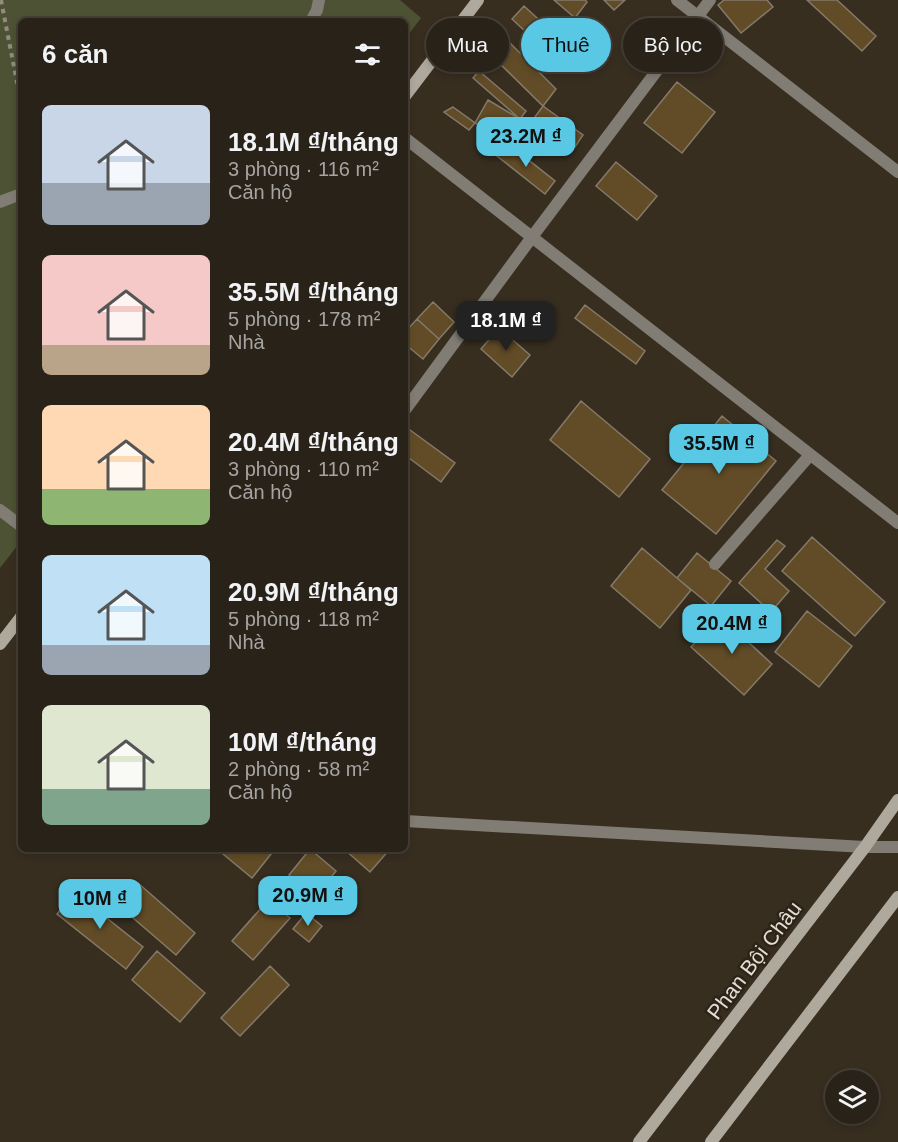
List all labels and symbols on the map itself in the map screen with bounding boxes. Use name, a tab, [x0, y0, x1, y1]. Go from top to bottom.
pin: 23.2M ₫	[471, 117, 581, 168]
pin: 18.1M ₫	[451, 301, 561, 352]
pin: 35.5M ₫	[664, 424, 774, 475]
pin: 20.4M ₫	[677, 604, 787, 655]
pin: 20.9M ₫	[253, 876, 363, 927]
pin: 10M ₫	[58, 879, 142, 930]
street label: Phan Bội Châu	[702, 897, 806, 1023]

